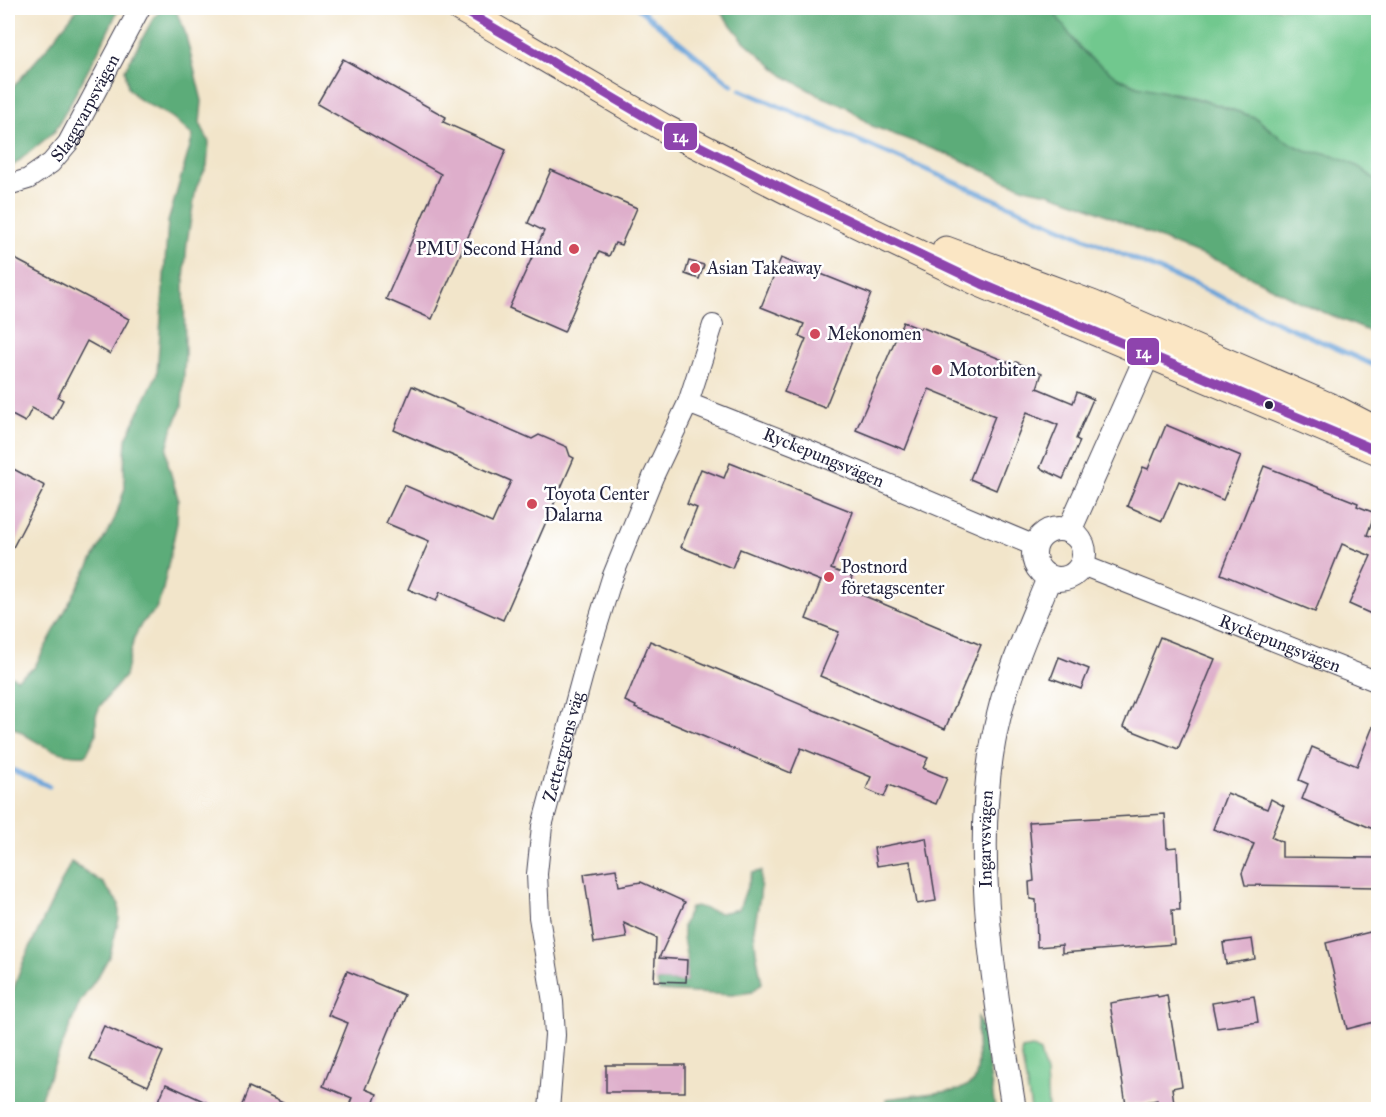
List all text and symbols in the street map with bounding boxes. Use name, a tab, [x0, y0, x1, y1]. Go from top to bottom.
street label: Slaggvarpsvägen	[46, 50, 124, 166]
line badge: 14	[663, 122, 698, 151]
text: 14	[672, 127, 689, 147]
place label: PMU Second Hand	[416, 238, 562, 260]
marker: PMU Second Hand	[567, 242, 581, 256]
place label: Asian Takeaway	[706, 257, 822, 279]
marker: Asian Takeaway	[688, 261, 702, 275]
place label: Mekonomen	[827, 323, 922, 345]
marker: Mekonomen	[808, 327, 822, 341]
line badge: 14	[1126, 337, 1160, 366]
text: 14	[1135, 343, 1152, 363]
place label: Motorbiten	[949, 359, 1036, 381]
marker: Motorbiten	[930, 363, 944, 377]
unlabelled marker	[1263, 399, 1275, 411]
street label: Ryckepungsvägen	[760, 423, 888, 492]
place label: Toyota Center Dalarna	[544, 483, 650, 526]
marker: Toyota Center Dalarna	[525, 497, 539, 511]
place label: Postnord företagscenter	[841, 556, 945, 600]
marker: Postnord företagscenter	[822, 570, 836, 584]
street label: Ryckepungsvägen	[1216, 609, 1344, 677]
street label: Zettergrens väg	[538, 689, 590, 804]
street label: Ingarvsvägen	[974, 789, 998, 888]

